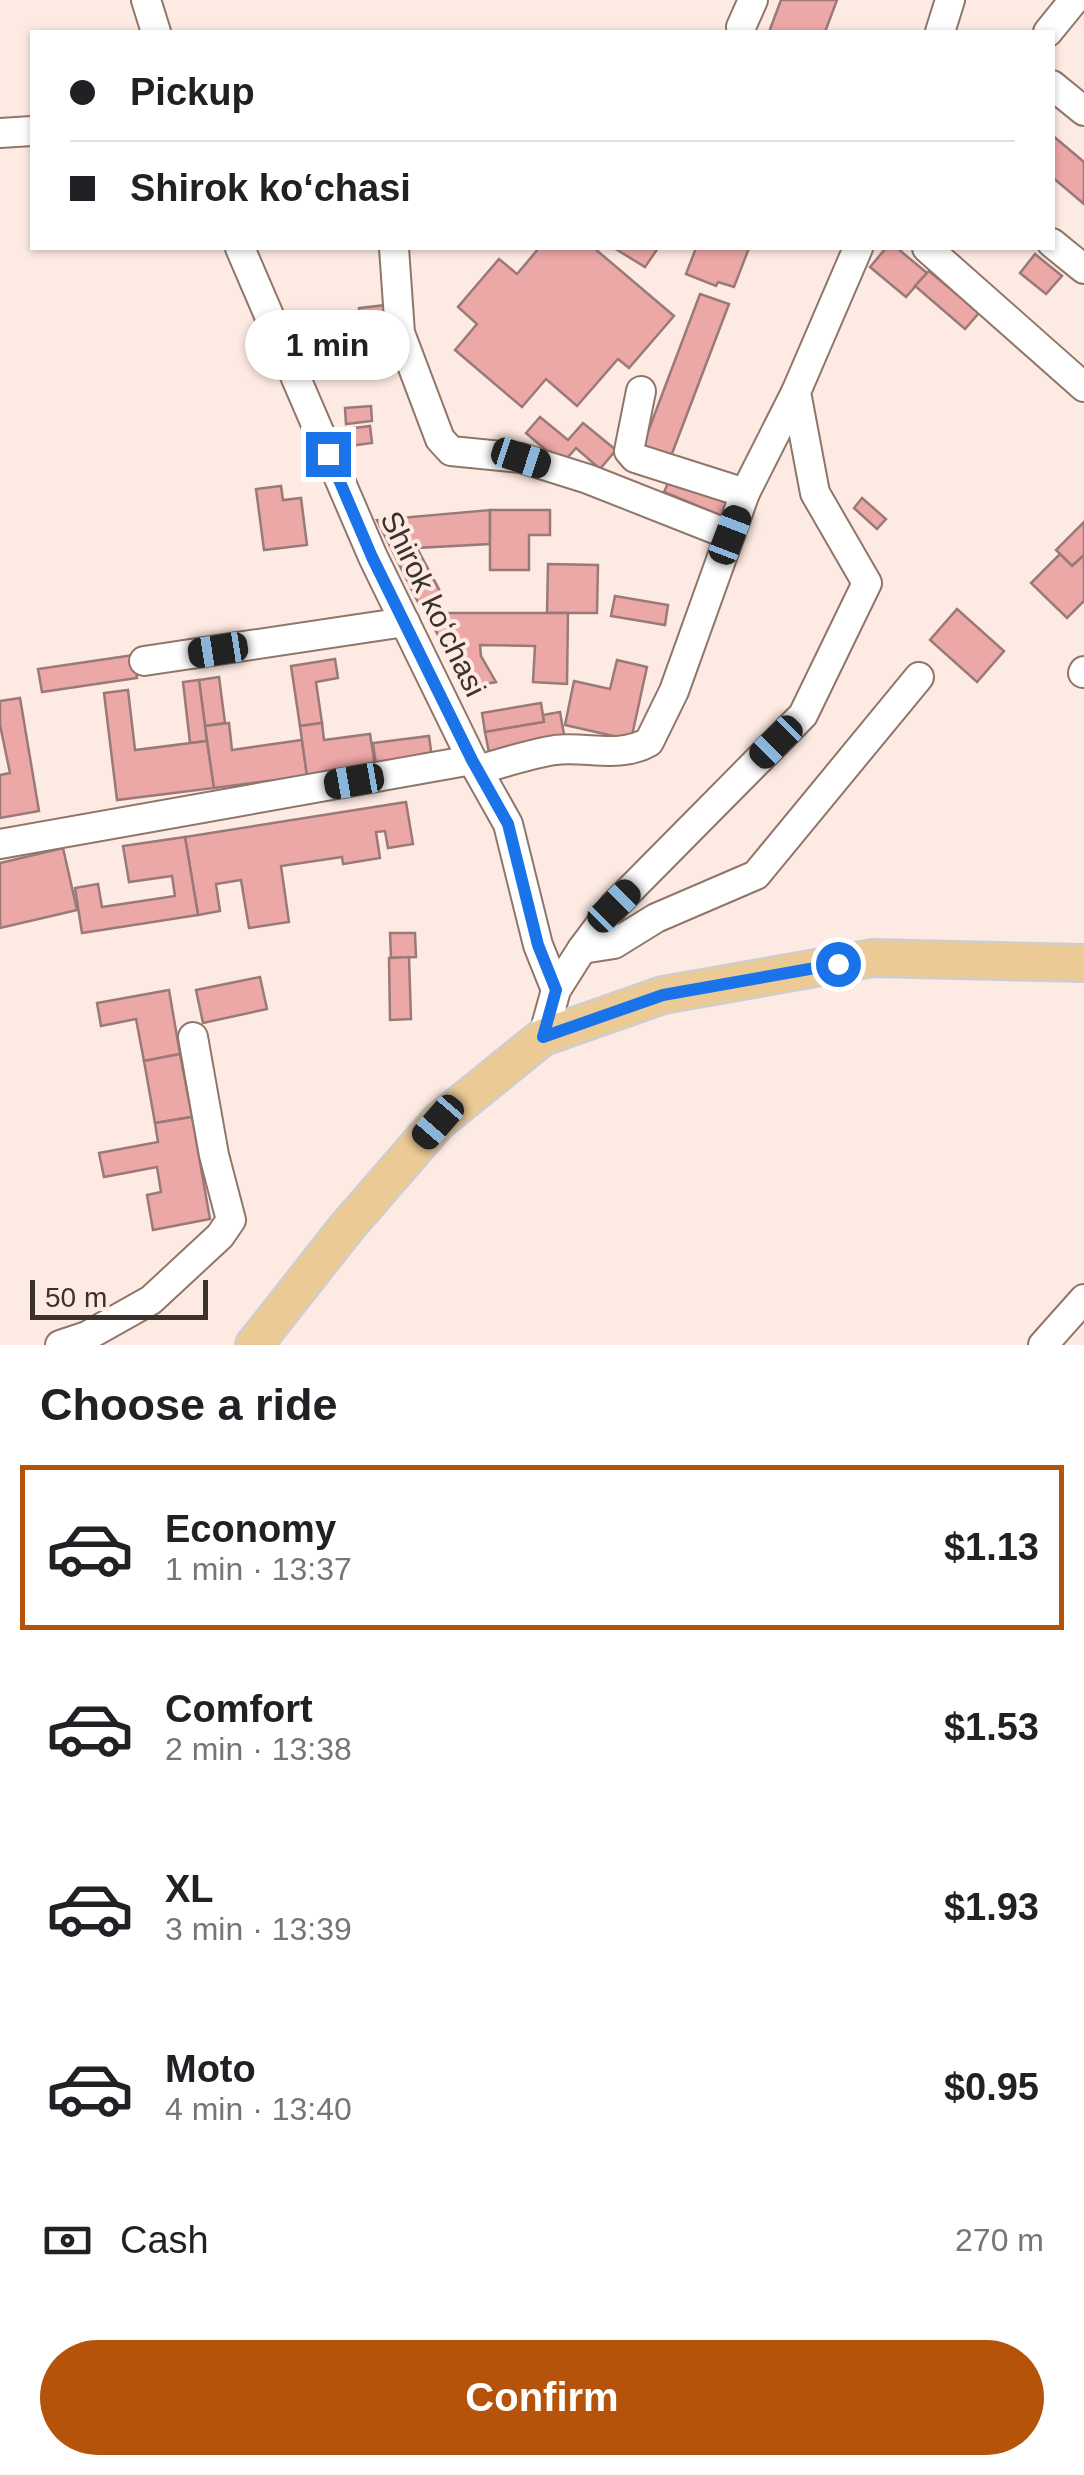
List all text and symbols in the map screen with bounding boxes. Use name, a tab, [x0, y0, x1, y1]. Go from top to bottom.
text: Pickup	[130, 71, 255, 113]
text: Shirok koʻchasi	[130, 167, 411, 209]
callout: 1 min	[245, 309, 410, 379]
text: 1 min	[286, 327, 369, 363]
route end	[306, 432, 351, 477]
car	[488, 434, 554, 482]
car	[705, 502, 755, 568]
street label: Shirok koʻchasi	[374, 506, 493, 702]
car	[186, 630, 250, 670]
car	[744, 710, 808, 774]
car	[322, 761, 386, 801]
car	[582, 874, 646, 938]
route start	[816, 942, 861, 987]
car	[407, 1090, 469, 1154]
scale bar	[30, 1275, 208, 1320]
text: 50 m	[45, 1282, 107, 1313]
text: Choose a ride	[40, 1379, 338, 1430]
icon: car	[45, 1503, 135, 1593]
text: Economy	[165, 1508, 336, 1550]
text: $1.13	[944, 1526, 1039, 1568]
text: 1 min · 13:37	[165, 1551, 352, 1587]
icon: car	[45, 1683, 135, 1773]
text: Comfort	[165, 1688, 313, 1730]
text: $1.53	[944, 1706, 1039, 1748]
text: 2 min · 13:38	[165, 1731, 352, 1767]
icon: car	[45, 1863, 135, 1953]
text: XL	[165, 1868, 214, 1910]
text: $1.93	[944, 1886, 1039, 1928]
text: 3 min · 13:39	[165, 1911, 352, 1947]
icon: car	[45, 2043, 135, 2133]
text: Moto	[165, 2048, 256, 2090]
text: $0.95	[944, 2066, 1039, 2108]
text: 4 min · 13:40	[165, 2091, 352, 2127]
icon: cash	[40, 2213, 95, 2268]
text: Cash	[120, 2219, 209, 2261]
text: 270 m	[955, 2222, 1044, 2258]
button: Confirm	[40, 2340, 1044, 2455]

